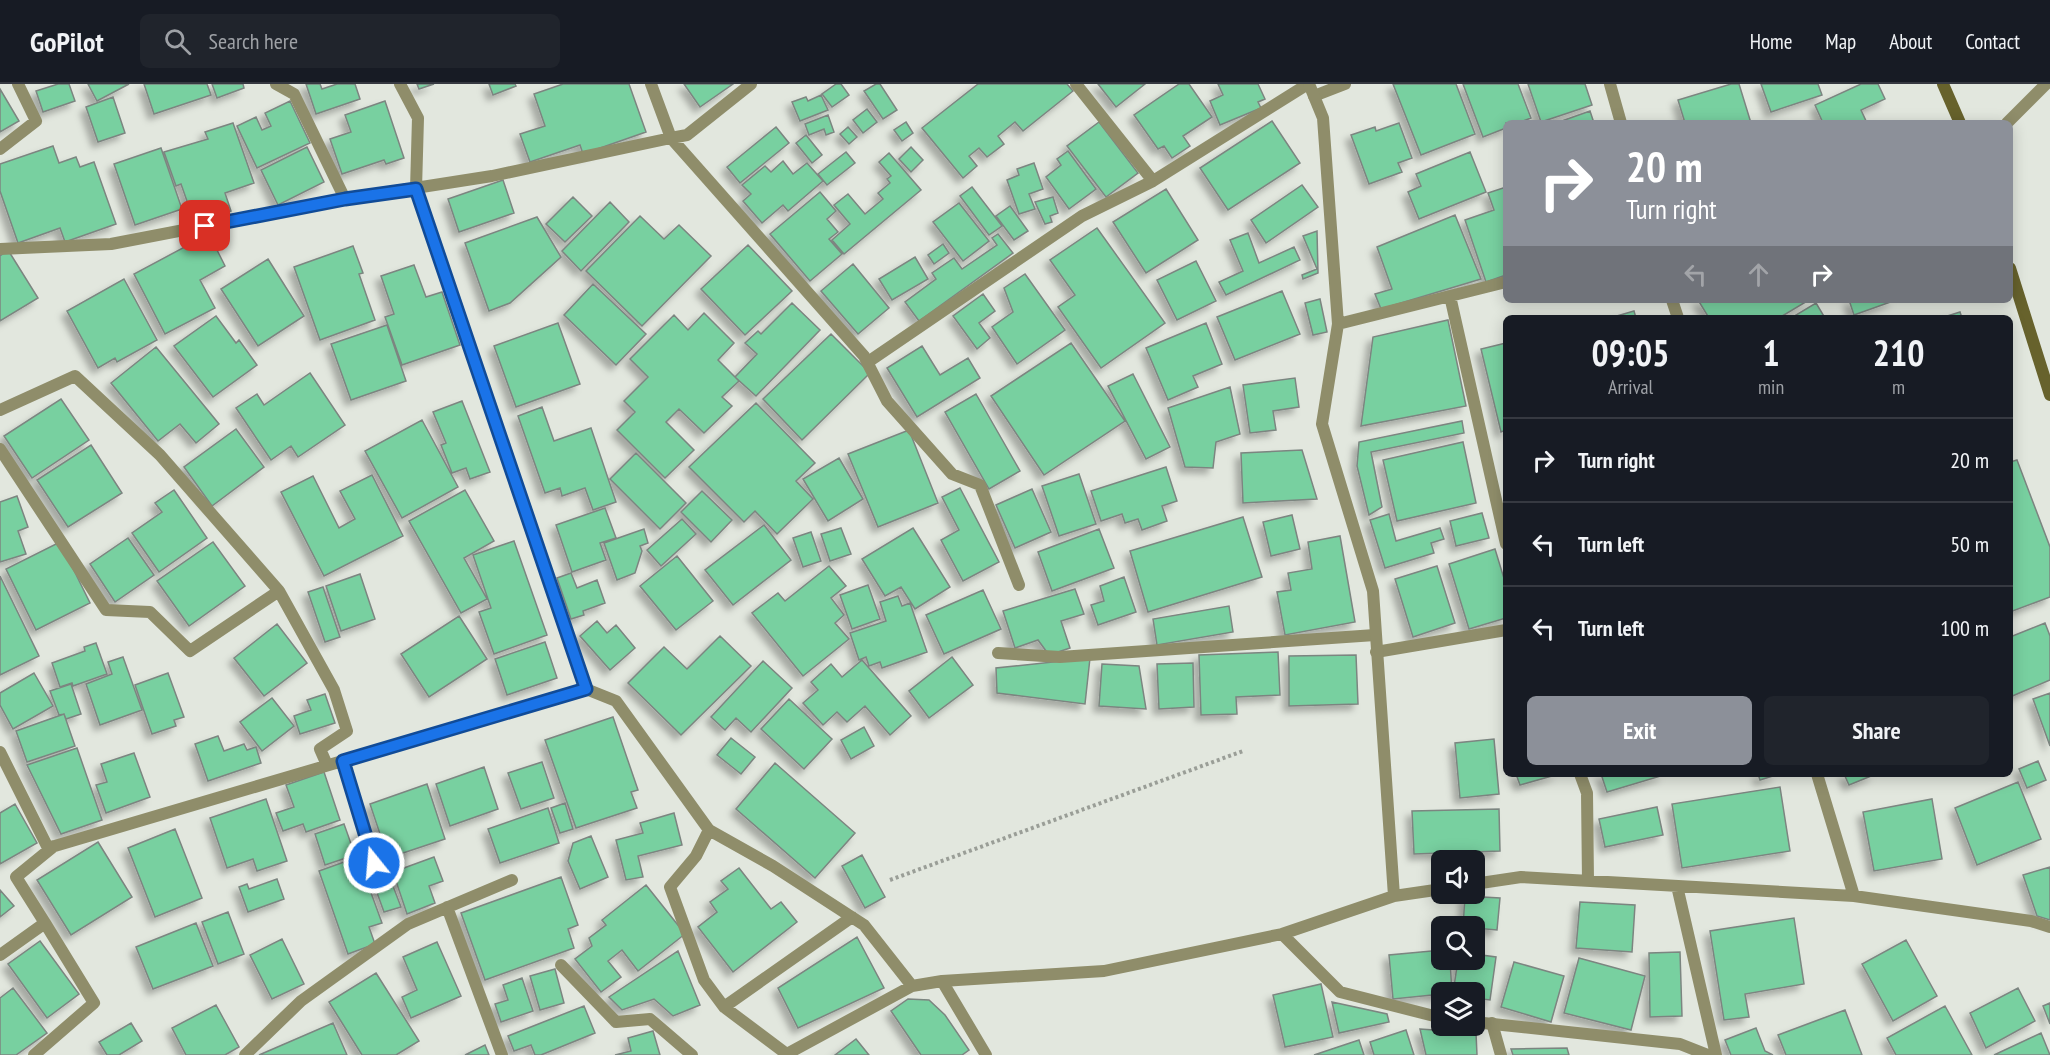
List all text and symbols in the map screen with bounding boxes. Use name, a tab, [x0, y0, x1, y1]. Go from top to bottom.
search box	[140, 14, 560, 68]
text: GoPilot	[30, 23, 104, 60]
icon: search	[161, 25, 194, 58]
text: Search here	[209, 27, 298, 55]
text: Home	[1750, 28, 1792, 55]
text: Map	[1825, 28, 1856, 55]
text: About	[1889, 28, 1932, 55]
text: Contact	[1965, 28, 2020, 55]
text: 20 m	[1626, 139, 1703, 194]
icon: right	[1527, 144, 1605, 222]
text: Turn right	[1626, 192, 1717, 226]
pin	[179, 200, 230, 251]
icon: arrive	[188, 209, 221, 242]
icon: left	[1679, 258, 1712, 291]
icon: ahead	[1742, 258, 1775, 291]
icon: right	[1805, 258, 1838, 291]
text: 09:05	[1592, 329, 1669, 376]
text: 1	[1762, 329, 1780, 376]
text: 210	[1873, 329, 1924, 376]
text: Arrival	[1608, 374, 1653, 400]
text: min	[1758, 374, 1784, 400]
text: m	[1892, 374, 1905, 400]
icon: right	[1527, 444, 1560, 477]
text: Turn right	[1578, 446, 1655, 474]
text: 20 m	[1950, 446, 1989, 474]
icon: left	[1527, 528, 1560, 561]
text: Turn left	[1578, 530, 1644, 558]
text: 50 m	[1950, 530, 1989, 558]
icon: left	[1527, 612, 1560, 645]
text: Turn left	[1578, 614, 1644, 642]
text: 100 m	[1940, 614, 1989, 642]
button: Exit	[1527, 696, 1752, 765]
button: Share	[1764, 696, 1989, 765]
position arrow	[342, 831, 406, 895]
map controls	[1431, 850, 1485, 1036]
button: sound	[1431, 850, 1485, 904]
button: search	[1431, 916, 1485, 970]
button: layers	[1431, 982, 1485, 1036]

